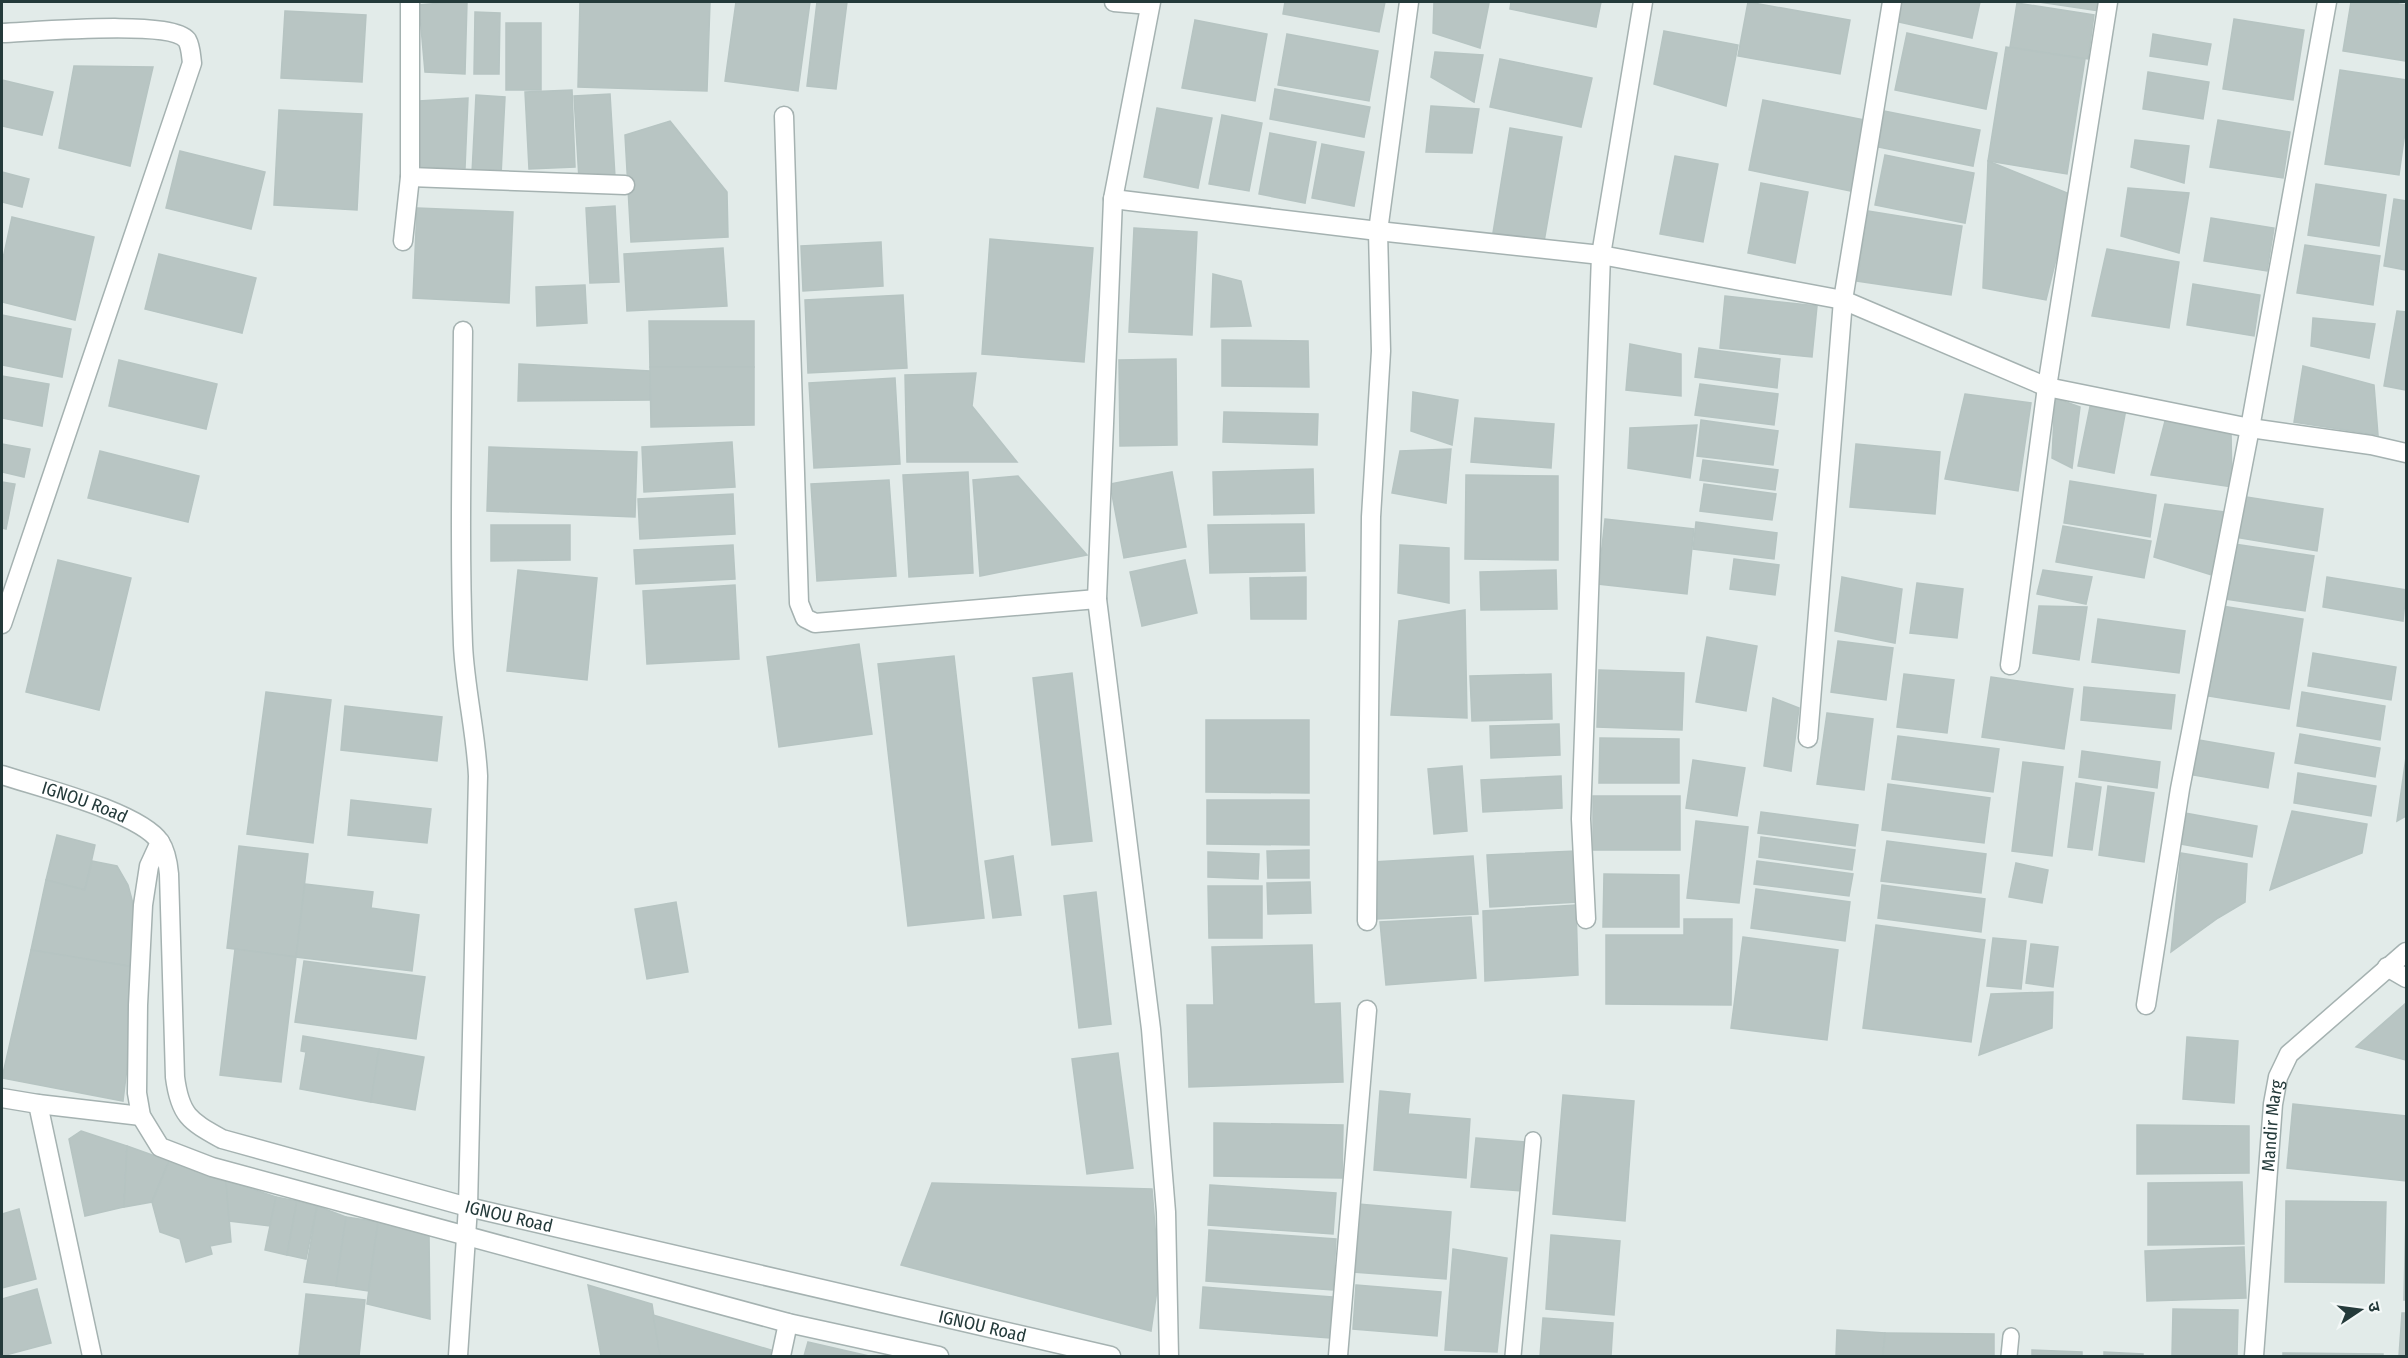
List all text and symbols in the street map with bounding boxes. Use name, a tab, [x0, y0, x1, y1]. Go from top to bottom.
street label: IGNOU Road	[39, 777, 131, 828]
street label: Mandir Marg	[2257, 1078, 2288, 1172]
street label: IGNOU Road	[462, 1196, 555, 1237]
north arrow	[2330, 1280, 2390, 1340]
text: उ	[2364, 1300, 2385, 1314]
street label: IGNOU Road	[936, 1305, 1028, 1347]

